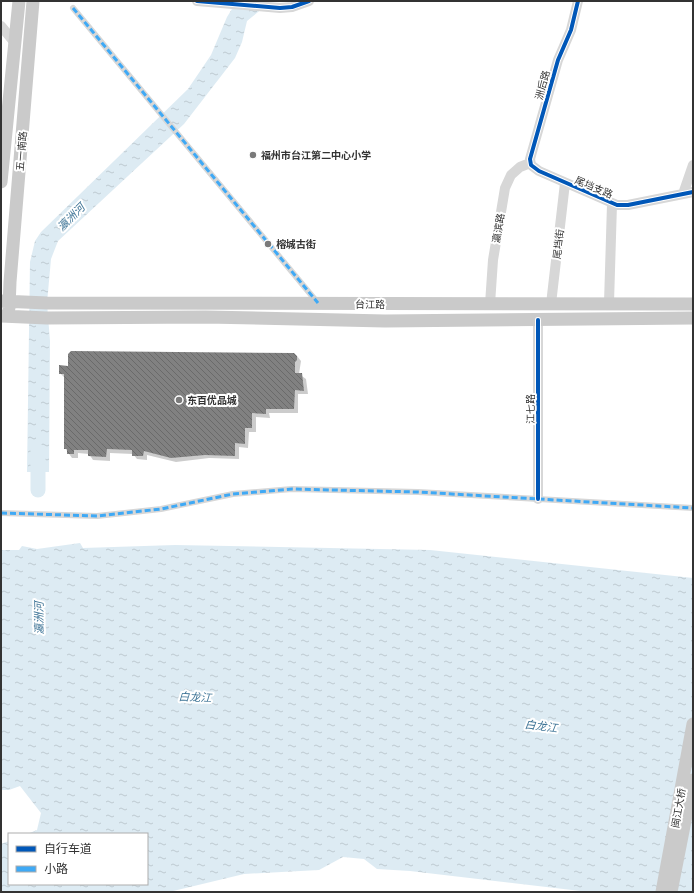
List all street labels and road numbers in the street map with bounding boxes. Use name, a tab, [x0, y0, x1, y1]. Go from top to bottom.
street label: 洲后路	[533, 69, 552, 101]
street label: 五一南路	[14, 131, 29, 171]
street label: 尾垱支路	[573, 175, 614, 200]
street label: 瀛滨路	[491, 212, 506, 244]
street label: 尾垱街	[551, 229, 566, 260]
street label: 台江路	[355, 299, 385, 310]
street label: 江七路	[525, 394, 536, 424]
street label: 闽江大桥	[670, 787, 687, 829]

